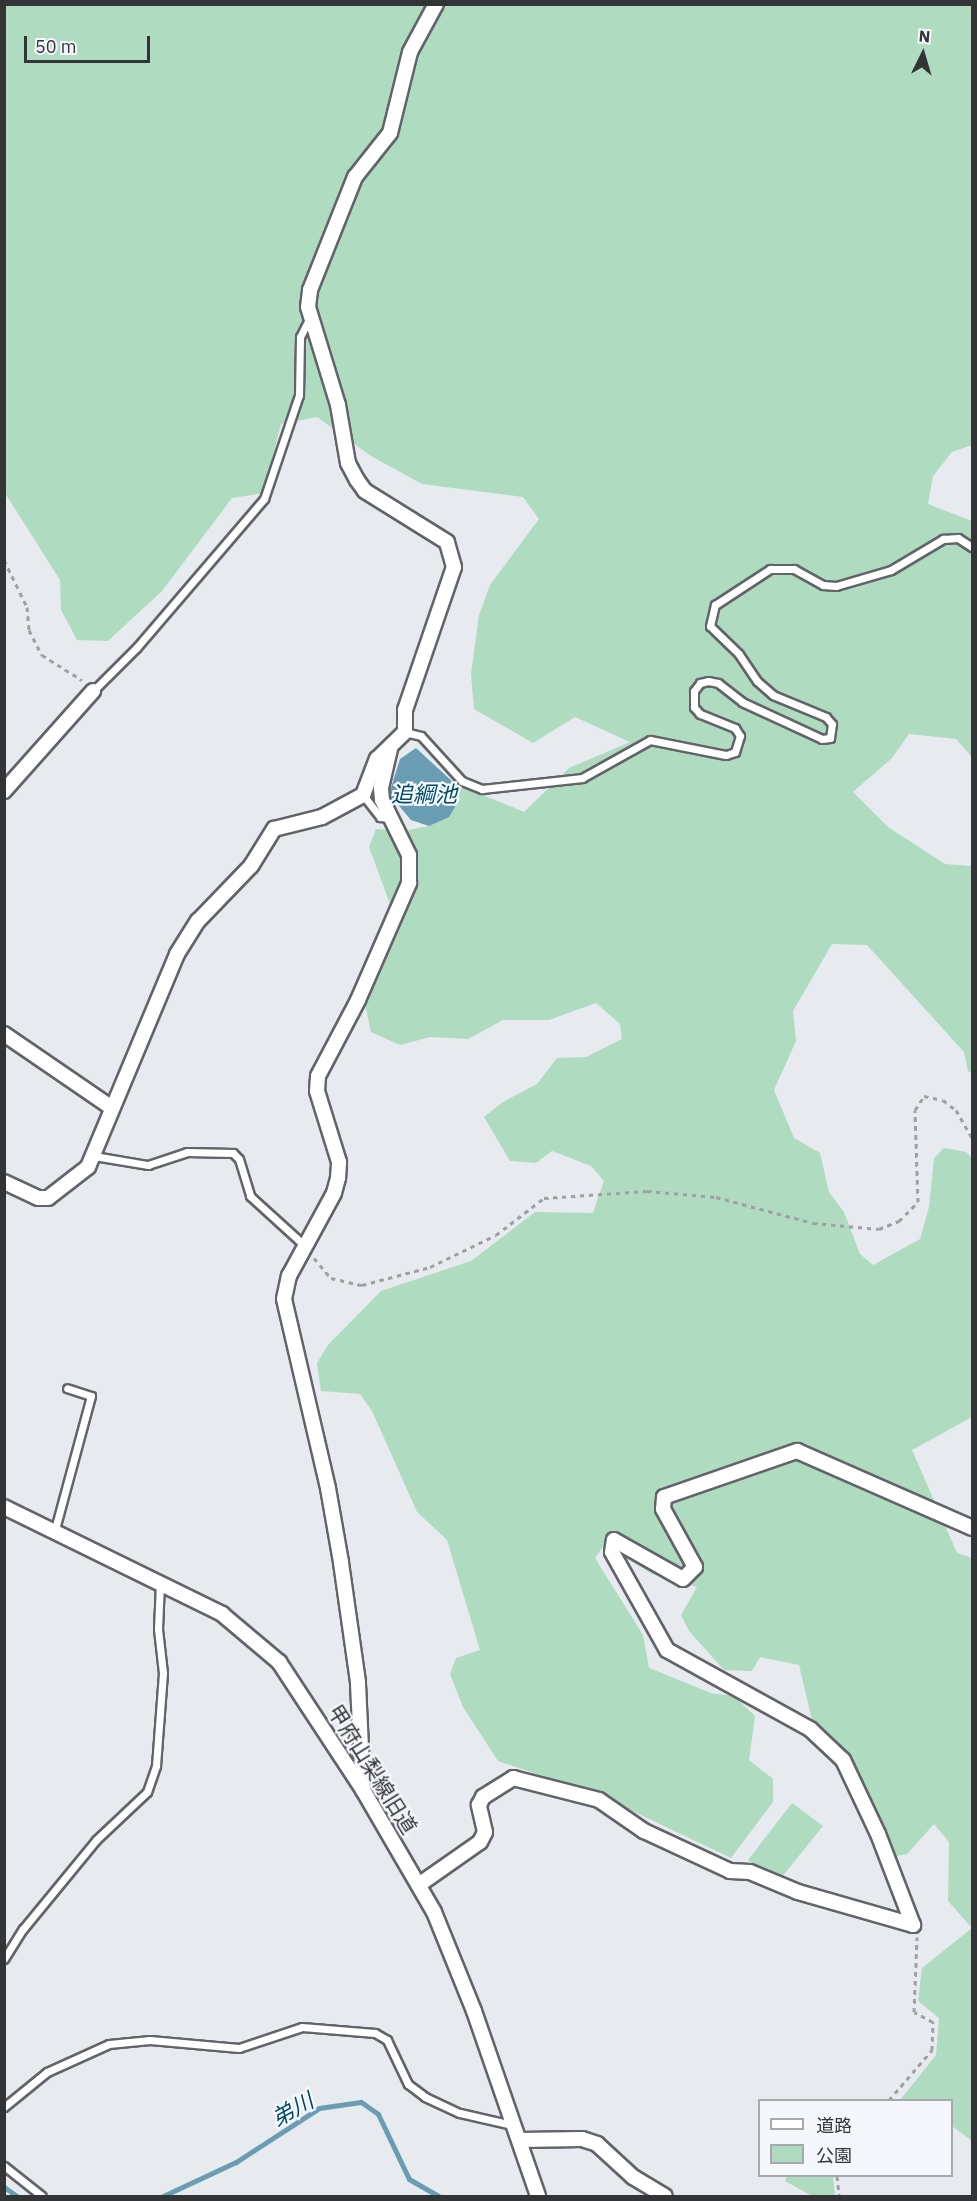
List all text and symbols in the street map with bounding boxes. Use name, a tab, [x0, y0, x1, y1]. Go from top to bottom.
scale bar	[27, 24, 153, 62]
north arrow	[893, 24, 953, 84]
text: N	[918, 26, 931, 47]
text: 50 m	[35, 35, 77, 58]
water label: 追綱池	[391, 781, 457, 807]
street label: 甲府山梨線旧道	[323, 1700, 423, 1838]
water label: 弟川	[266, 2087, 318, 2131]
legend	[758, 2099, 953, 2177]
text: 道路	[816, 2114, 852, 2137]
text: 公園	[816, 2144, 852, 2167]

